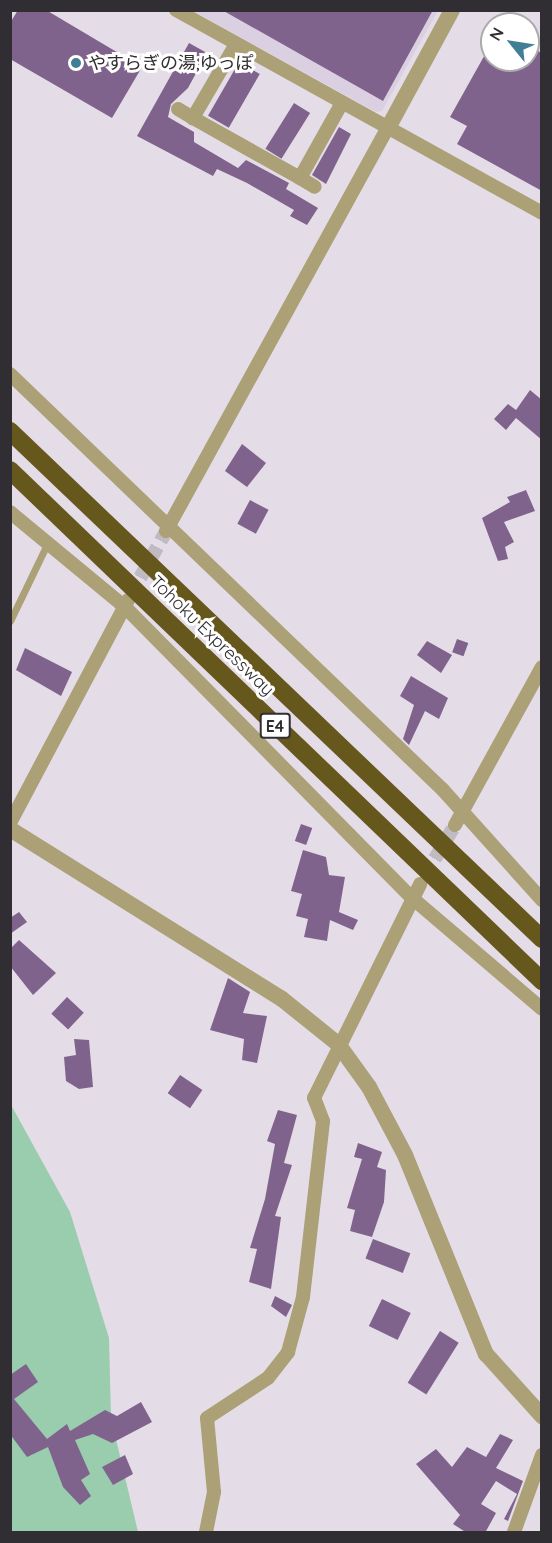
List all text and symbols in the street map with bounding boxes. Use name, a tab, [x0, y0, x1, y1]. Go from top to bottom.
north arrow	[480, 12, 540, 72]
text: N	[485, 24, 508, 44]
place label: やすらぎの湯;ゆっぽ	[88, 52, 254, 74]
marker: やすらぎの湯;ゆっぽ	[69, 56, 83, 70]
street label: Tohoku Expressway	[146, 571, 278, 701]
road number: E4	[258, 713, 292, 739]

